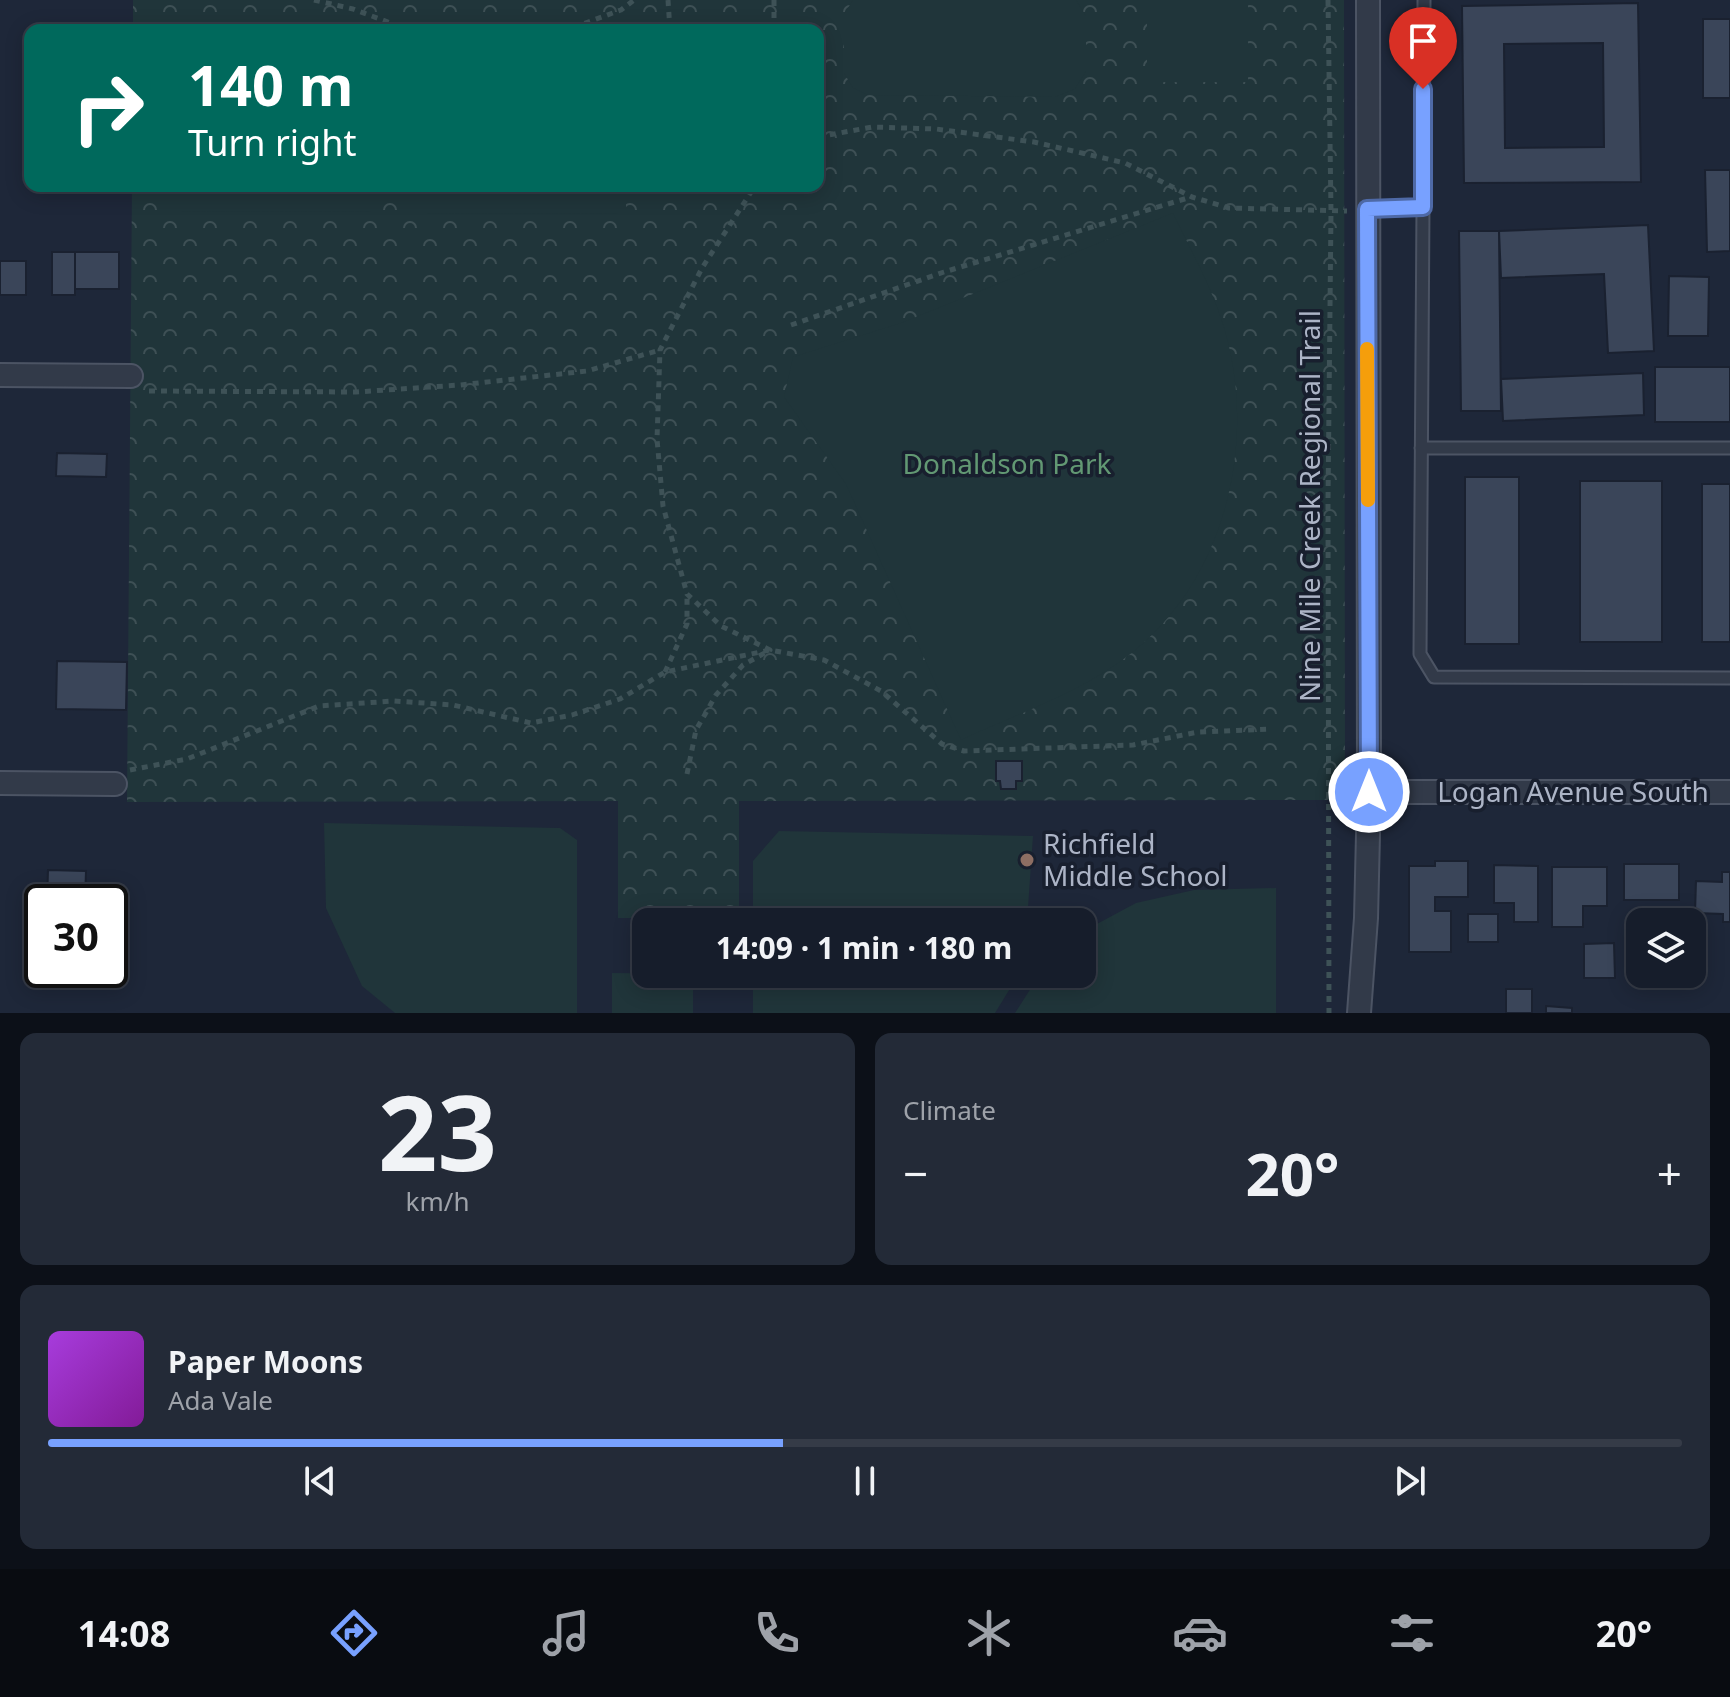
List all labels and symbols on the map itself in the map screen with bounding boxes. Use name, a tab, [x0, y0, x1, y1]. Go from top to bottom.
pin	[1389, 7, 1457, 89]
street label: Nine Mile Creek Regional Trail	[1290, 310, 1328, 702]
park label: Donaldson Park	[903, 444, 1112, 482]
position arrow	[1327, 750, 1411, 834]
street label: Logan Avenue South	[1437, 772, 1709, 810]
place label: Richfield Middle School	[1043, 824, 1228, 894]
marker: Richfield Middle School	[1018, 851, 1036, 869]
speed limit sign: 30	[24, 884, 128, 988]

